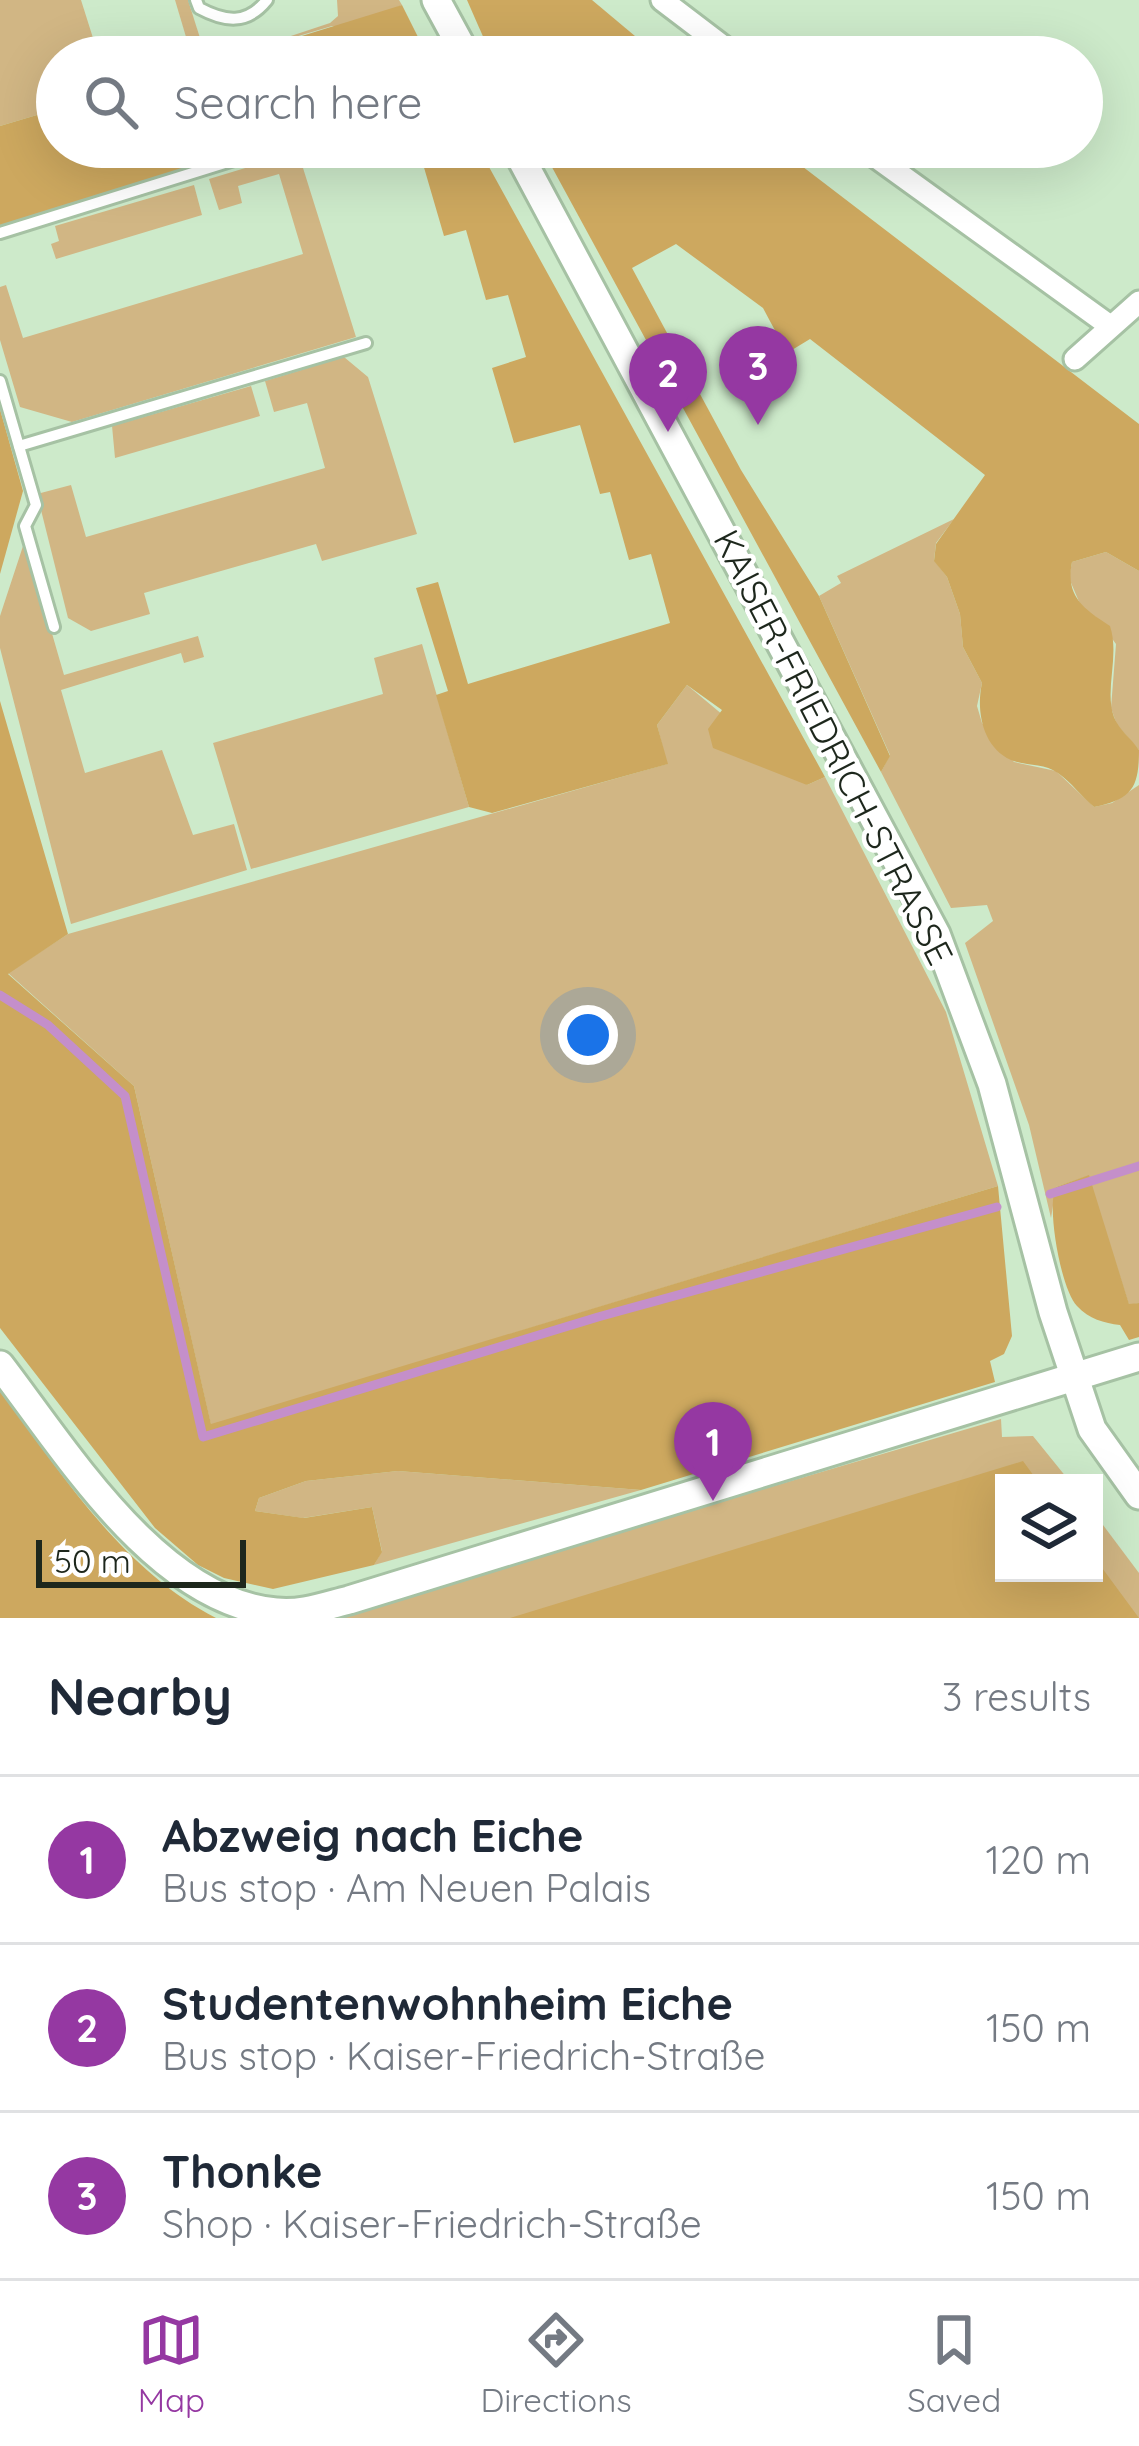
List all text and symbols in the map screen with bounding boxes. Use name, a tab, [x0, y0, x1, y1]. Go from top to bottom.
search box	[36, 36, 1103, 168]
icon: search	[78, 69, 144, 135]
text: Search here	[174, 74, 422, 130]
pin: 3	[719, 326, 797, 425]
pin: 2	[629, 333, 707, 432]
street label: KAISER-FRIEDRICH-STRASSE	[705, 522, 963, 972]
your location	[558, 1005, 618, 1065]
pin: 1	[674, 1402, 752, 1501]
map controls	[995, 1474, 1103, 1582]
button: layers	[995, 1474, 1103, 1582]
scale bar	[36, 1534, 246, 1587]
text: 50 m	[54, 1540, 131, 1581]
text: Nearby	[48, 1664, 232, 1728]
text: 3 results	[942, 1672, 1091, 1721]
text: Abzweig nach Eiche	[162, 1807, 584, 1863]
text: 1	[79, 1835, 95, 1884]
text: 120 m	[986, 1835, 1091, 1884]
text: Bus stop · Am Neuen Palais	[162, 1863, 651, 1912]
text: Studentenwohnheim Eiche	[162, 1975, 733, 2031]
text: 2	[76, 2003, 98, 2052]
text: 150 m	[986, 2003, 1091, 2052]
text: Bus stop · Kaiser-Friedrich-Straße	[162, 2031, 765, 2080]
text: Thonke	[162, 2143, 323, 2199]
text: 3	[77, 2171, 97, 2220]
text: 150 m	[986, 2171, 1091, 2220]
text: Shop · Kaiser-Friedrich-Straße	[162, 2199, 702, 2248]
tab: Map	[138, 2307, 205, 2420]
tab: Directions	[480, 2307, 632, 2420]
tab: Saved	[907, 2307, 1001, 2420]

